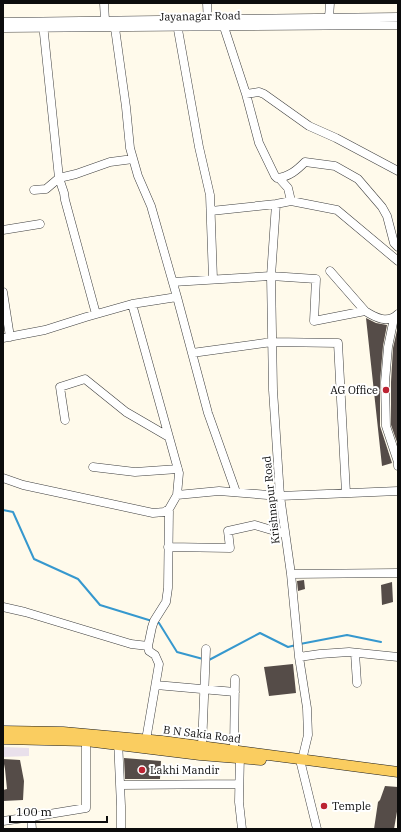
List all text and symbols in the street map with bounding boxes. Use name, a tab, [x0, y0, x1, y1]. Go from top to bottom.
street label: Jayanagar Road	[159, 8, 241, 24]
place label: AG Office	[330, 383, 378, 397]
marker: AG Office	[381, 385, 391, 395]
street label: Krishnapur Road	[259, 455, 283, 545]
street label: B N Sakia Road	[162, 722, 242, 746]
place label: Lakhi Mandir	[150, 763, 220, 777]
marker: Lakhi Mandir	[137, 765, 147, 775]
scale bar	[10, 798, 107, 824]
place label: Temple	[332, 799, 371, 813]
marker: Temple	[319, 801, 329, 811]
text: 100 m	[16, 804, 52, 819]

